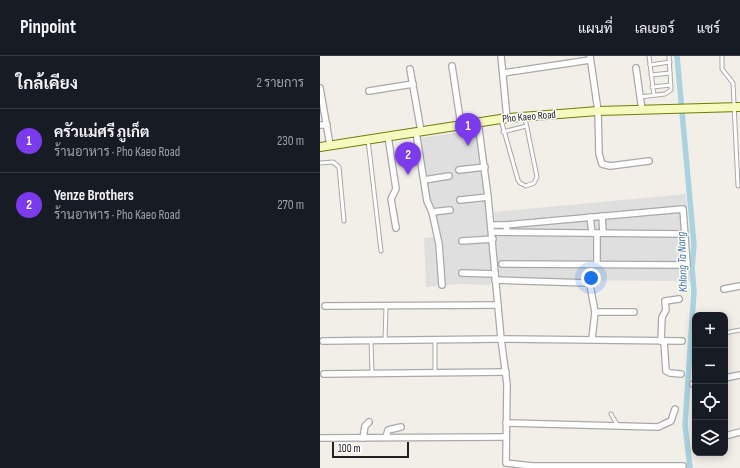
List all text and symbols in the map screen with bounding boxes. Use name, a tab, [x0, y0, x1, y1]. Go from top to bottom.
text: Pinpoint	[20, 16, 76, 39]
text: แผนที่	[578, 20, 613, 37]
text: เลเยอร์	[635, 20, 675, 37]
text: แชร์	[697, 20, 720, 37]
text: ใกล้เคียง	[16, 74, 78, 94]
text: 2 รายการ	[256, 75, 304, 91]
street label: Pho Kaeo Road	[502, 108, 557, 125]
pin: 1	[455, 113, 481, 146]
text: ครัวแม่ศรี ภูเก็ต	[54, 123, 149, 142]
text: 1	[26, 133, 32, 149]
text: 230 m	[277, 133, 304, 149]
pin: 2	[395, 142, 421, 175]
text: ร้านอาหาร · Pho Kaeo Road	[54, 144, 180, 160]
text: Yenze Brothers	[54, 186, 134, 205]
text: 2	[26, 197, 32, 213]
text: 270 m	[277, 197, 304, 213]
text: ร้านอาหาร · Pho Kaeo Road	[54, 207, 180, 223]
water label: Khlong Ta Nang	[674, 231, 691, 293]
your location	[581, 268, 601, 288]
map controls	[692, 312, 728, 456]
button: +	[692, 312, 728, 348]
button: −	[692, 348, 728, 384]
button: locate	[692, 384, 728, 420]
button: layers	[692, 420, 728, 456]
scale bar	[332, 440, 409, 459]
text: 100 m	[338, 442, 360, 455]

